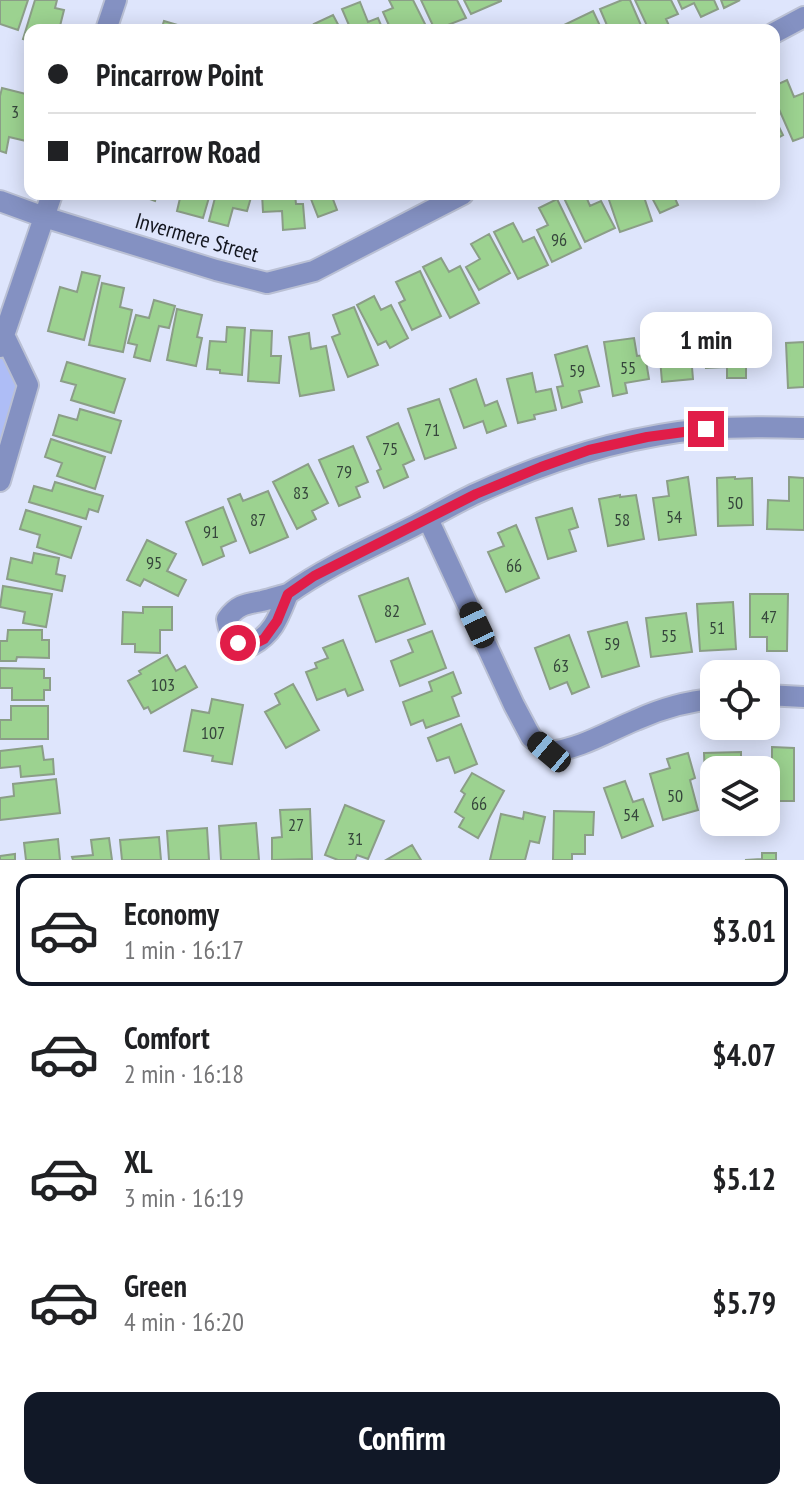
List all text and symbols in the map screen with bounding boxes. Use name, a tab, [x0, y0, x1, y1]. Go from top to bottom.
text: Pincarrow Point	[96, 55, 263, 94]
house number: 3	[11, 100, 19, 123]
text: Pincarrow Road	[96, 132, 261, 171]
street label: Invermere Street	[132, 206, 262, 268]
house number: 96	[551, 228, 567, 251]
callout: 1 min	[640, 313, 772, 369]
text: 1 min	[680, 323, 732, 356]
house number: 55	[620, 356, 636, 379]
house number: 59	[569, 359, 585, 382]
route end	[688, 411, 724, 447]
house number: 71	[424, 418, 440, 441]
house number: 75	[382, 437, 398, 460]
house number: 79	[336, 460, 352, 483]
house number: 83	[293, 481, 309, 504]
house number: 50	[727, 491, 743, 514]
house number: 54	[666, 505, 682, 528]
house number: 87	[250, 508, 266, 531]
house number: 58	[614, 508, 630, 531]
house number: 91	[203, 520, 219, 543]
house number: 95	[146, 551, 162, 574]
house number: 66	[506, 554, 522, 577]
car	[456, 598, 498, 652]
house number: 82	[384, 599, 400, 622]
house number: 47	[761, 605, 777, 628]
house number: 51	[709, 616, 725, 639]
house number: 55	[661, 624, 677, 647]
route start	[220, 625, 256, 661]
house number: 59	[604, 632, 620, 655]
house number: 63	[553, 654, 569, 677]
map controls	[700, 660, 780, 836]
button: locate	[700, 660, 780, 740]
house number: 103	[151, 673, 175, 696]
house number: 107	[201, 721, 225, 744]
car	[523, 727, 575, 777]
button: layers	[700, 756, 780, 836]
house number: 50	[667, 784, 683, 807]
house number: 66	[471, 792, 487, 815]
house number: 54	[623, 803, 639, 826]
house number: 27	[288, 813, 304, 836]
house number: 31	[347, 827, 363, 850]
icon: car	[28, 894, 100, 966]
text: Economy	[124, 894, 219, 933]
text: $3.01	[712, 911, 776, 950]
text: 1 min · 16:17	[124, 933, 244, 966]
icon: car	[28, 1018, 100, 1090]
text: Comfort	[124, 1018, 210, 1057]
text: $4.07	[712, 1035, 776, 1074]
text: 2 min · 16:18	[124, 1057, 244, 1090]
icon: car	[28, 1142, 100, 1214]
text: XL	[124, 1142, 153, 1181]
text: $5.12	[712, 1159, 776, 1198]
text: 3 min · 16:19	[124, 1181, 244, 1214]
icon: car	[28, 1266, 100, 1338]
text: Green	[124, 1266, 187, 1305]
text: $5.79	[712, 1283, 776, 1322]
text: 4 min · 16:20	[124, 1305, 244, 1338]
button: Confirm	[24, 1392, 780, 1484]

